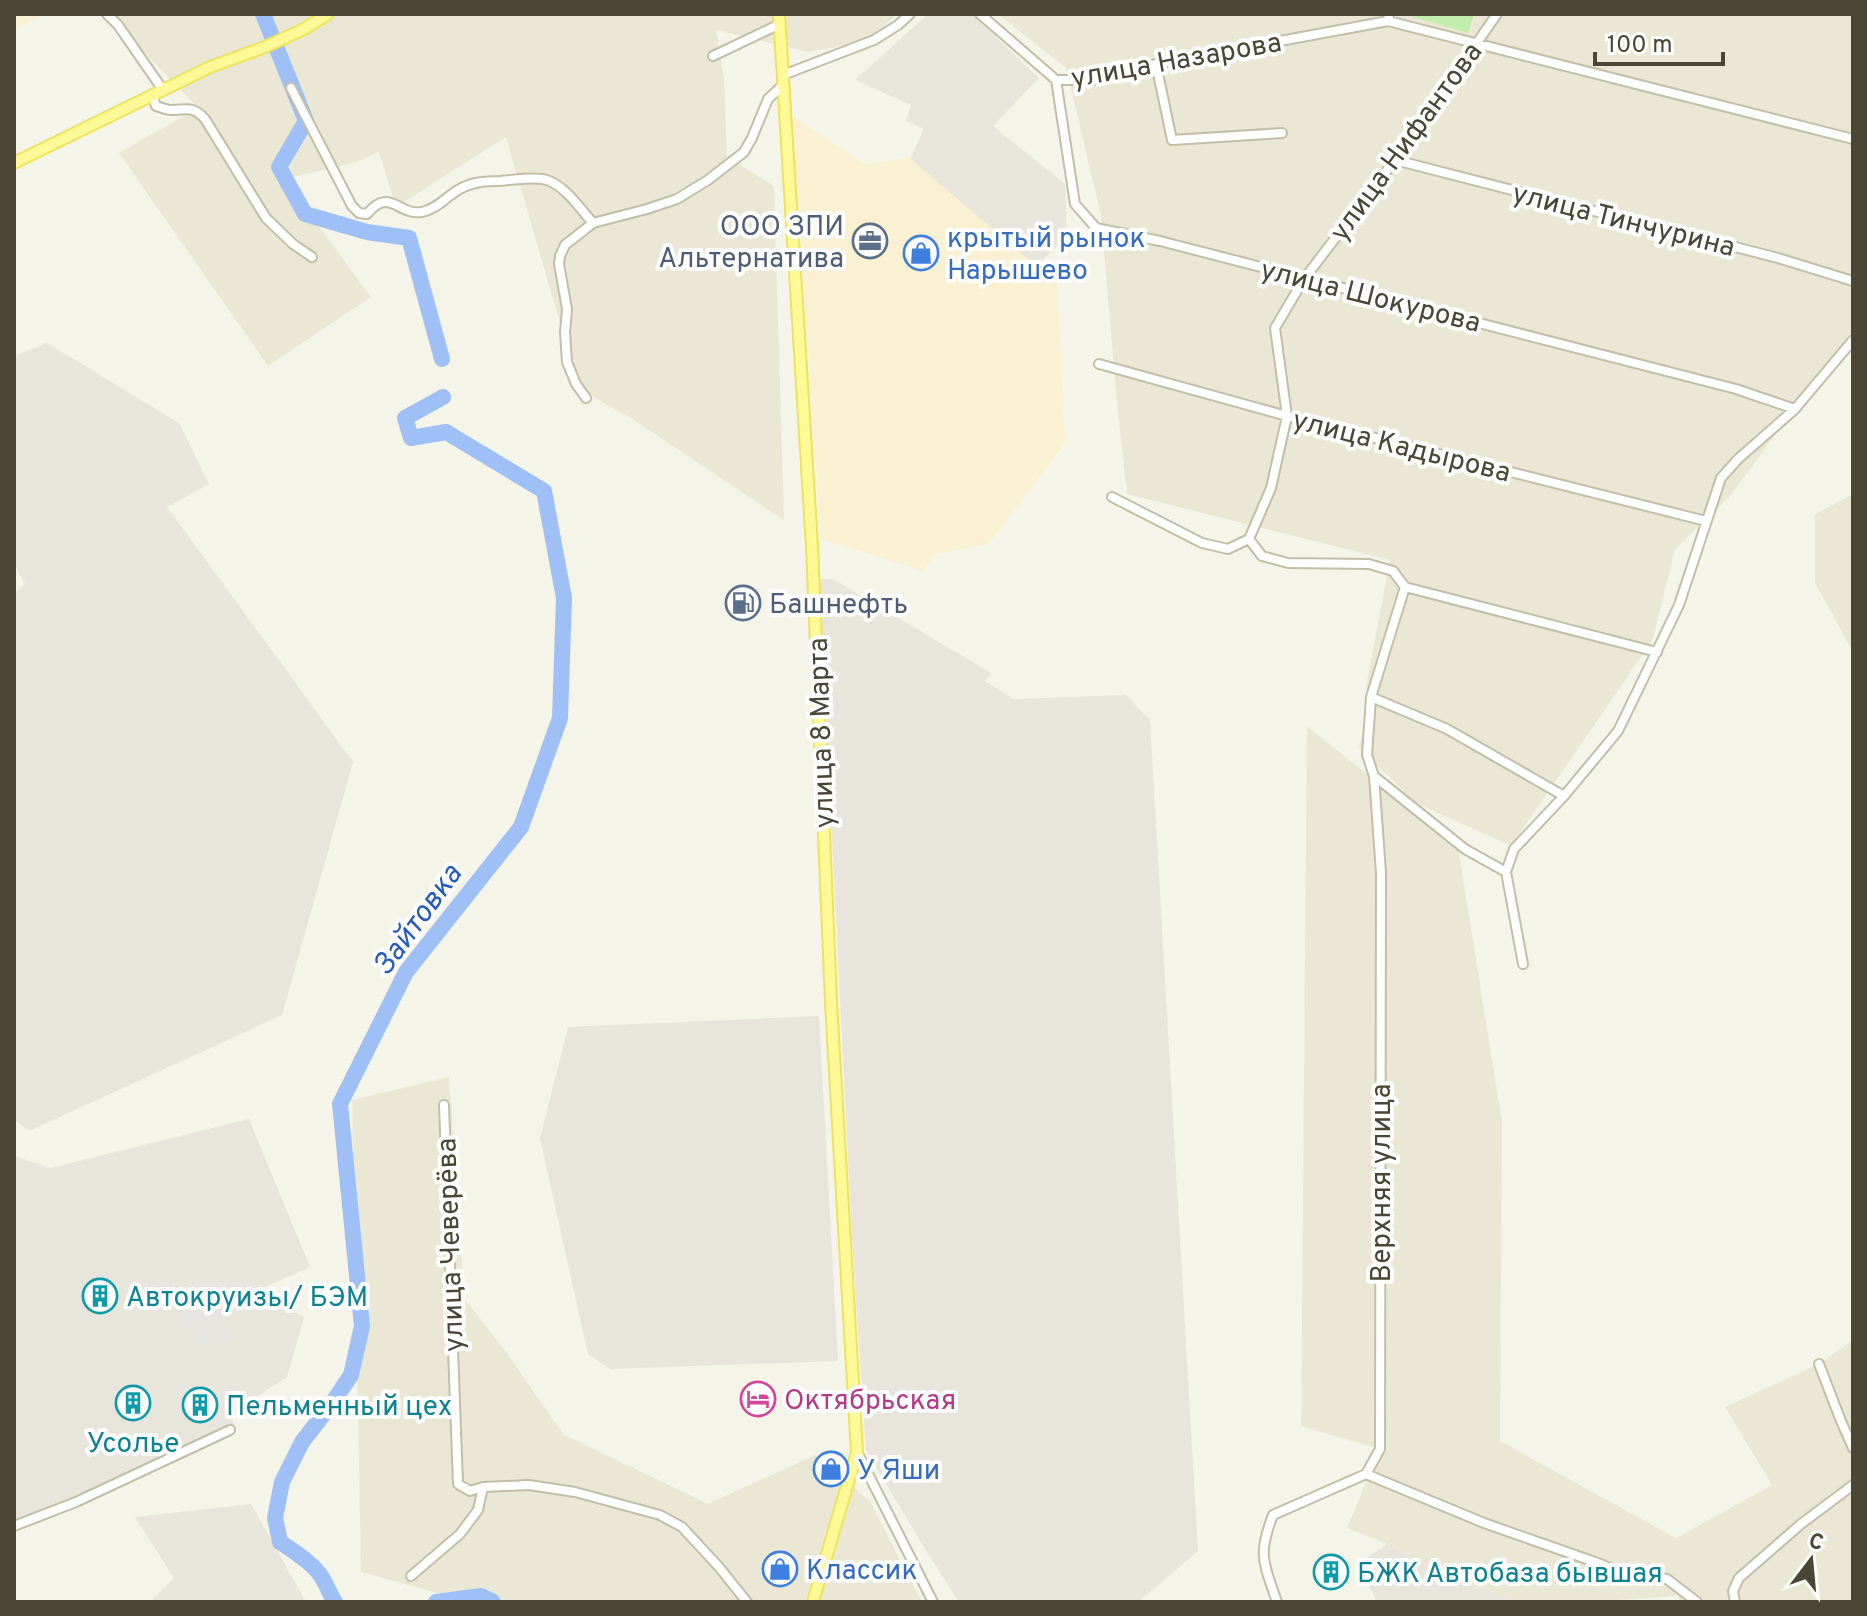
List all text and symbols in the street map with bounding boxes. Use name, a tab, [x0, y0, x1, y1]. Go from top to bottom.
scale bar	[1595, 16, 1723, 66]
street label: улица Назарова	[1068, 26, 1285, 98]
text: 100 m	[1607, 31, 1673, 61]
street label: улица Нифантова	[1323, 36, 1492, 249]
street label: улица Тинчурина	[1508, 177, 1738, 267]
place label: ООО ЗПИ Альтернатива	[658, 210, 844, 278]
office icon: ООО ЗПИ Альтернатива	[851, 222, 889, 260]
place label: крытый рынок Нарышево	[947, 222, 1145, 290]
shop icon: крытый рынок Нарышево	[902, 234, 940, 272]
street label: улица Шокурова	[1256, 253, 1484, 343]
street label: улица Кадырова	[1288, 403, 1514, 492]
fuel station icon: Башнефть	[724, 584, 762, 622]
place label: Башнефть	[769, 588, 908, 624]
street label: улица 8 Марта	[802, 637, 844, 829]
water label: Зайтовка	[367, 858, 472, 983]
street label: Верхняя улица	[1365, 1084, 1401, 1282]
street label: улица Чеверёва	[430, 1137, 474, 1353]
building icon: Автокруизы/ БЭМ	[81, 1277, 119, 1315]
place label: Автокруизы/ БЭМ	[126, 1281, 368, 1317]
hotel icon: Октябрьская	[739, 1380, 777, 1418]
building icon: Усолье	[114, 1384, 152, 1422]
place label: Октябрьская	[784, 1384, 956, 1420]
building icon: Пельменный цех	[181, 1386, 219, 1424]
place label: Пельменный цех	[226, 1390, 452, 1426]
place label: Усолье	[87, 1427, 179, 1463]
shop icon: У Яши	[812, 1450, 850, 1488]
place label: У Яши	[857, 1454, 940, 1490]
north arrow	[1771, 1520, 1851, 1600]
text: С	[1805, 1528, 1826, 1558]
shop icon: Классик	[761, 1550, 799, 1588]
building icon: БЖК Автобаза бывшая	[1312, 1553, 1350, 1591]
place label: Классик	[806, 1554, 917, 1590]
place label: БЖК Автобаза бывшая	[1357, 1557, 1663, 1593]

